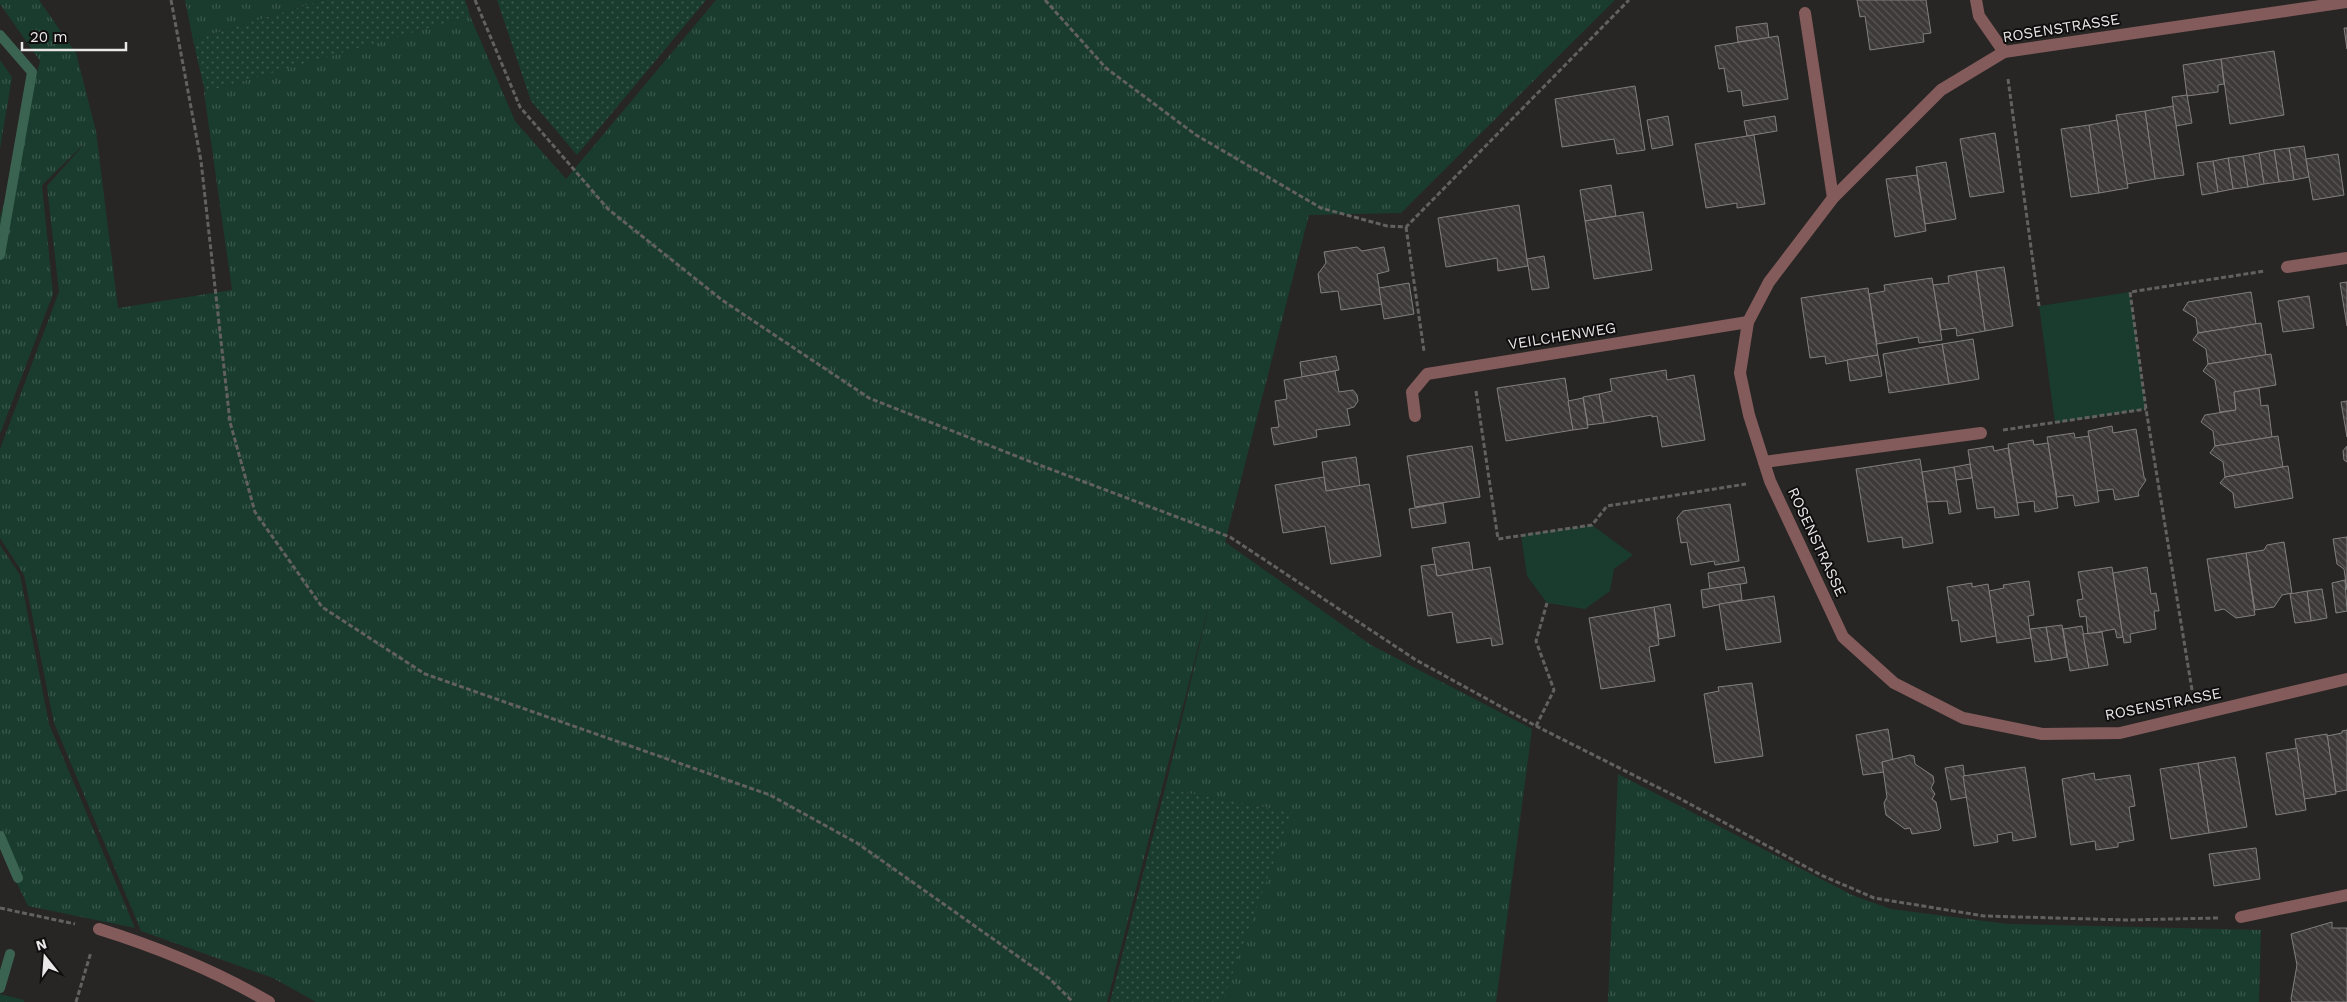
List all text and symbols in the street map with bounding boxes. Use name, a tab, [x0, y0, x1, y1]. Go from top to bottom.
street label: ROSENSTRASSE	[2001, 10, 2121, 46]
scale bar	[22, 20, 126, 52]
text: 20 m	[30, 28, 68, 46]
street label: VEILCHENWEG	[1507, 319, 1617, 353]
street label: ROSENSTRASSE	[1784, 485, 1850, 599]
street label: ROSENSTRASSE	[2103, 684, 2223, 724]
north arrow	[20, 932, 70, 982]
text: N	[34, 935, 48, 954]

